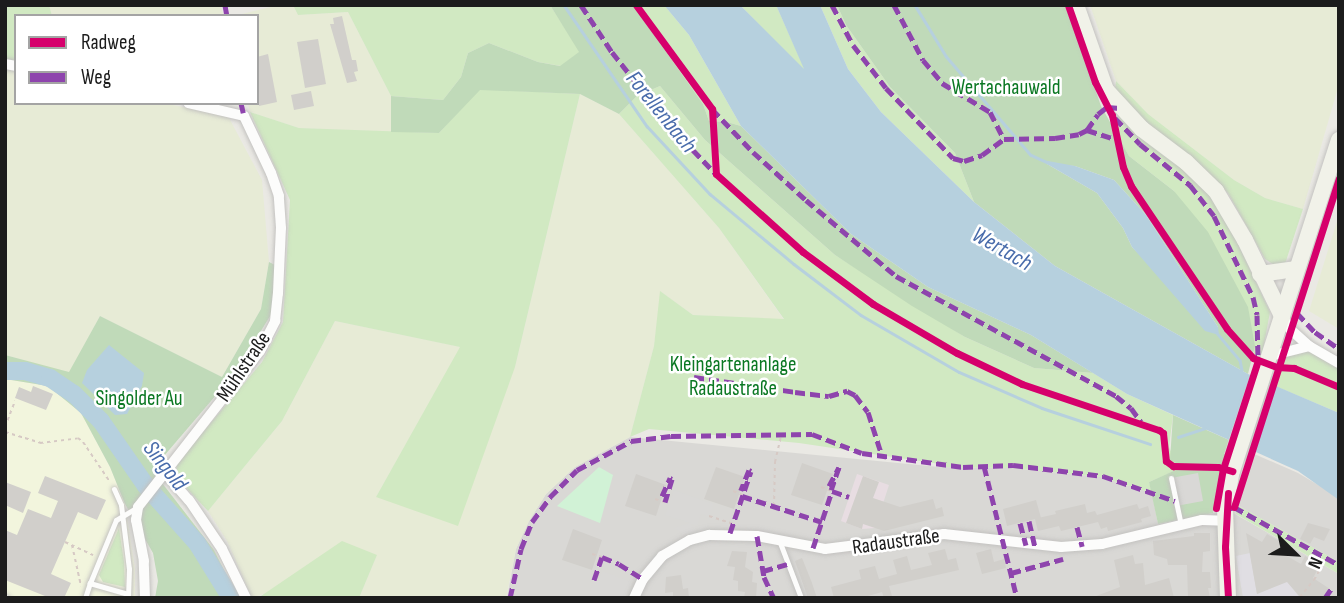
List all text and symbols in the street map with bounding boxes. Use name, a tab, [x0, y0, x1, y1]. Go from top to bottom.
legend	[14, 14, 259, 105]
text: Radweg	[81, 30, 136, 55]
text: Weg	[81, 65, 111, 90]
water label: Forellenbach	[620, 66, 702, 158]
park label: Wertachauwald	[952, 75, 1060, 101]
water label: Wertach	[967, 221, 1037, 277]
street label: Mühlstraße	[211, 327, 277, 407]
park label: Kleingartenanlage Radaustraße	[670, 352, 796, 402]
park label: Singolder Au	[95, 386, 183, 412]
water label: Singold	[137, 436, 193, 496]
north arrow	[1260, 519, 1330, 589]
street label: Radaustraße	[851, 523, 941, 561]
text: N	[1302, 553, 1327, 572]

